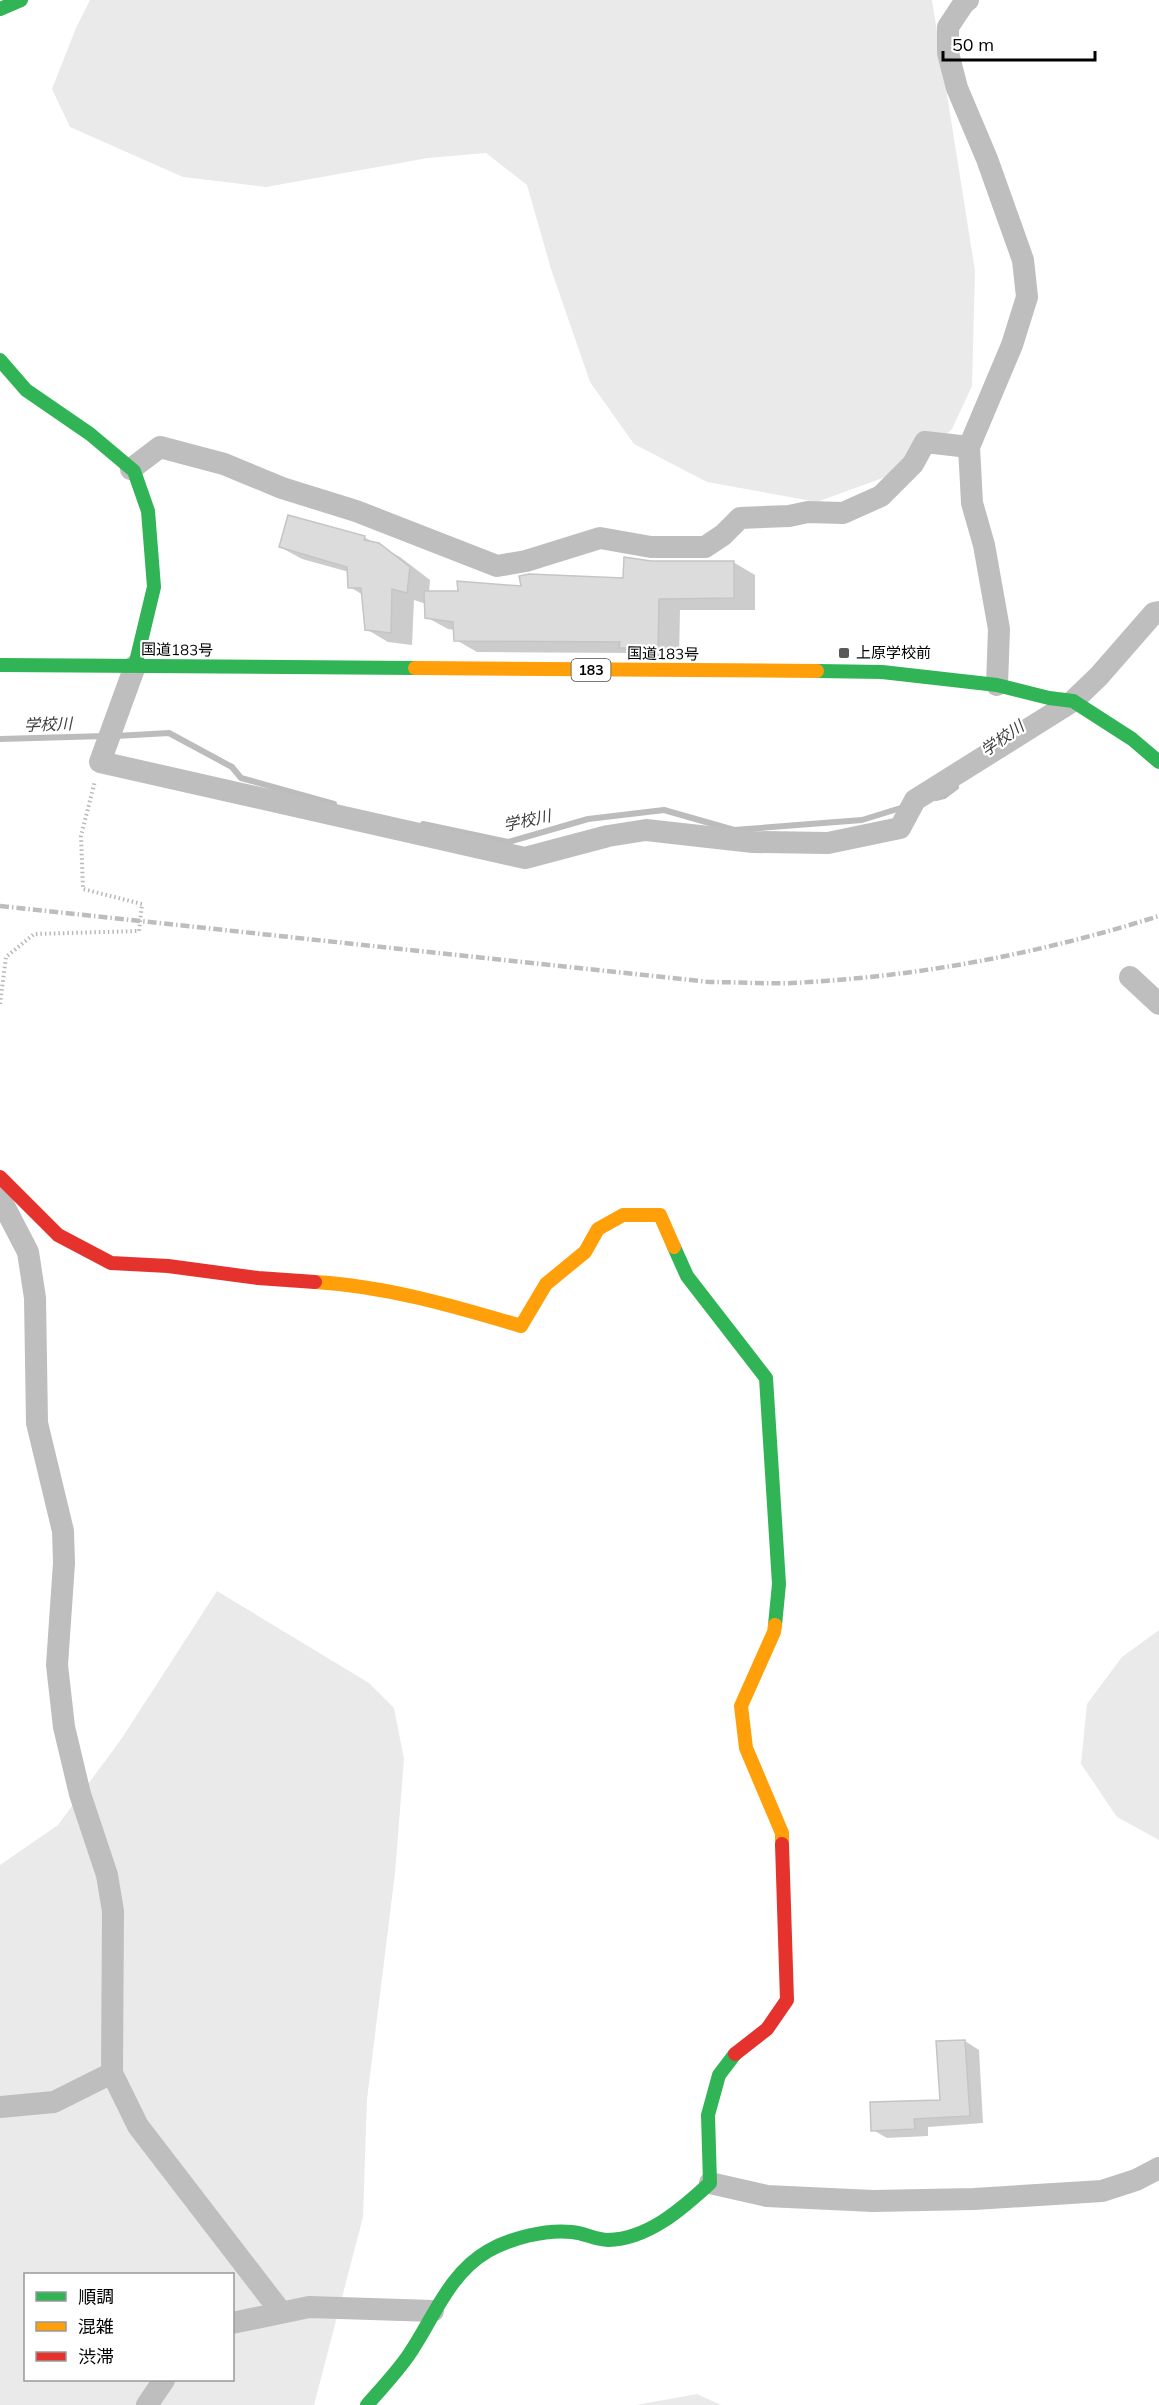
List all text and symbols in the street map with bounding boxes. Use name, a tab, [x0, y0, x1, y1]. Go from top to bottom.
scale bar	[943, 24, 1094, 62]
text: 50 m	[952, 33, 994, 56]
street label: 国道183号	[141, 639, 213, 660]
street label: 国道183号	[627, 643, 699, 664]
place label: 上原学校前	[856, 643, 931, 662]
marker: 上原学校前	[837, 646, 851, 660]
road number: 183	[572, 659, 610, 681]
water label: 学校川	[24, 713, 74, 735]
water label: 学校川	[977, 715, 1029, 760]
water label: 学校川	[501, 805, 555, 835]
legend	[24, 2273, 234, 2381]
text: 順調	[78, 2285, 114, 2308]
text: 混雑	[78, 2315, 114, 2338]
text: 渋滞	[78, 2345, 114, 2368]

